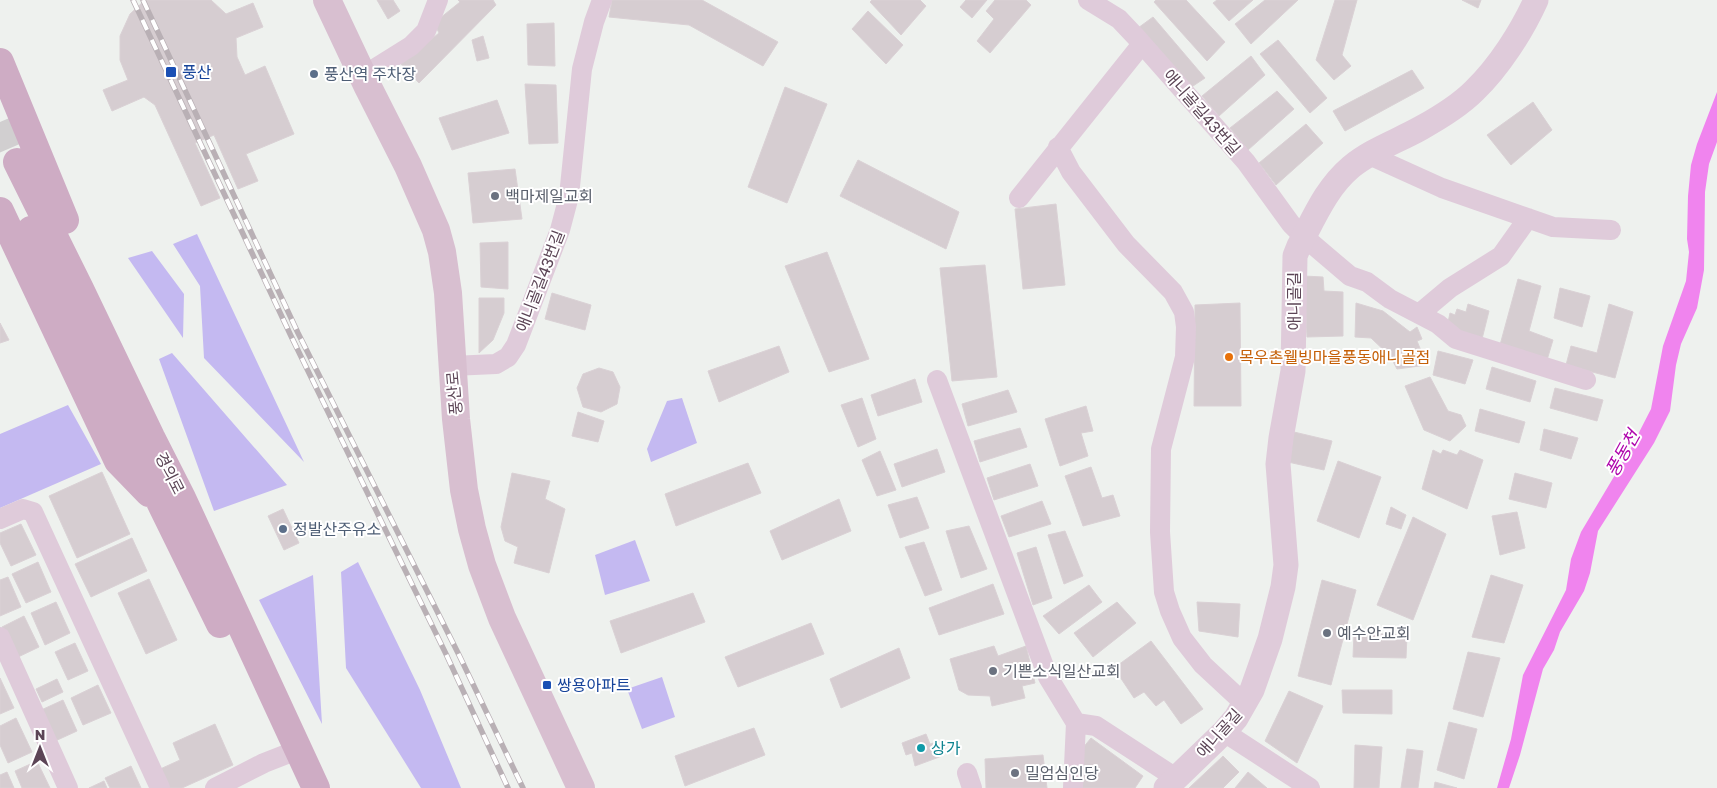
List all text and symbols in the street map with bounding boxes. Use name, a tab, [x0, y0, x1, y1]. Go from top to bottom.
place label: 풍산	[182, 62, 212, 82]
place label: 풍산역 주차장	[324, 64, 417, 84]
marker: 풍산	[164, 65, 178, 79]
street label: 애니골길43번길	[1159, 65, 1245, 159]
marker: 풍산역 주차장	[308, 68, 320, 80]
place label: 백마제일교회	[505, 186, 593, 206]
marker: 백마제일교회	[489, 190, 501, 202]
street label: 애니골길43번길	[511, 227, 569, 335]
street label: 애니골길	[1284, 272, 1304, 330]
place label: 목우촌웰빙마을풍동애니골점	[1239, 347, 1430, 367]
marker: 목우촌웰빙마을풍동애니골점	[1223, 351, 1235, 363]
street label: 풍산로	[442, 370, 466, 416]
water label: 풍동천	[1600, 424, 1645, 480]
street label: 경의로	[151, 449, 189, 497]
place label: 정발산주유소	[293, 519, 381, 539]
marker: 정발산주유소	[277, 523, 289, 535]
place label: 예수안교회	[1337, 623, 1411, 643]
marker: 예수안교회	[1321, 627, 1333, 639]
place label: 기쁜소식일산교회	[1003, 661, 1121, 681]
marker: 기쁜소식일산교회	[987, 665, 999, 677]
place label: 쌍용아파트	[557, 675, 631, 695]
marker: 쌍용아파트	[541, 679, 553, 691]
street label: 애니골길	[1192, 704, 1246, 762]
north arrow	[15, 723, 65, 773]
text: N	[35, 726, 45, 743]
place label: 상가	[931, 738, 961, 758]
marker: 상가	[915, 742, 927, 754]
place label: 밀엄심인당	[1025, 763, 1099, 783]
marker: 밀엄심인당	[1009, 767, 1021, 779]

